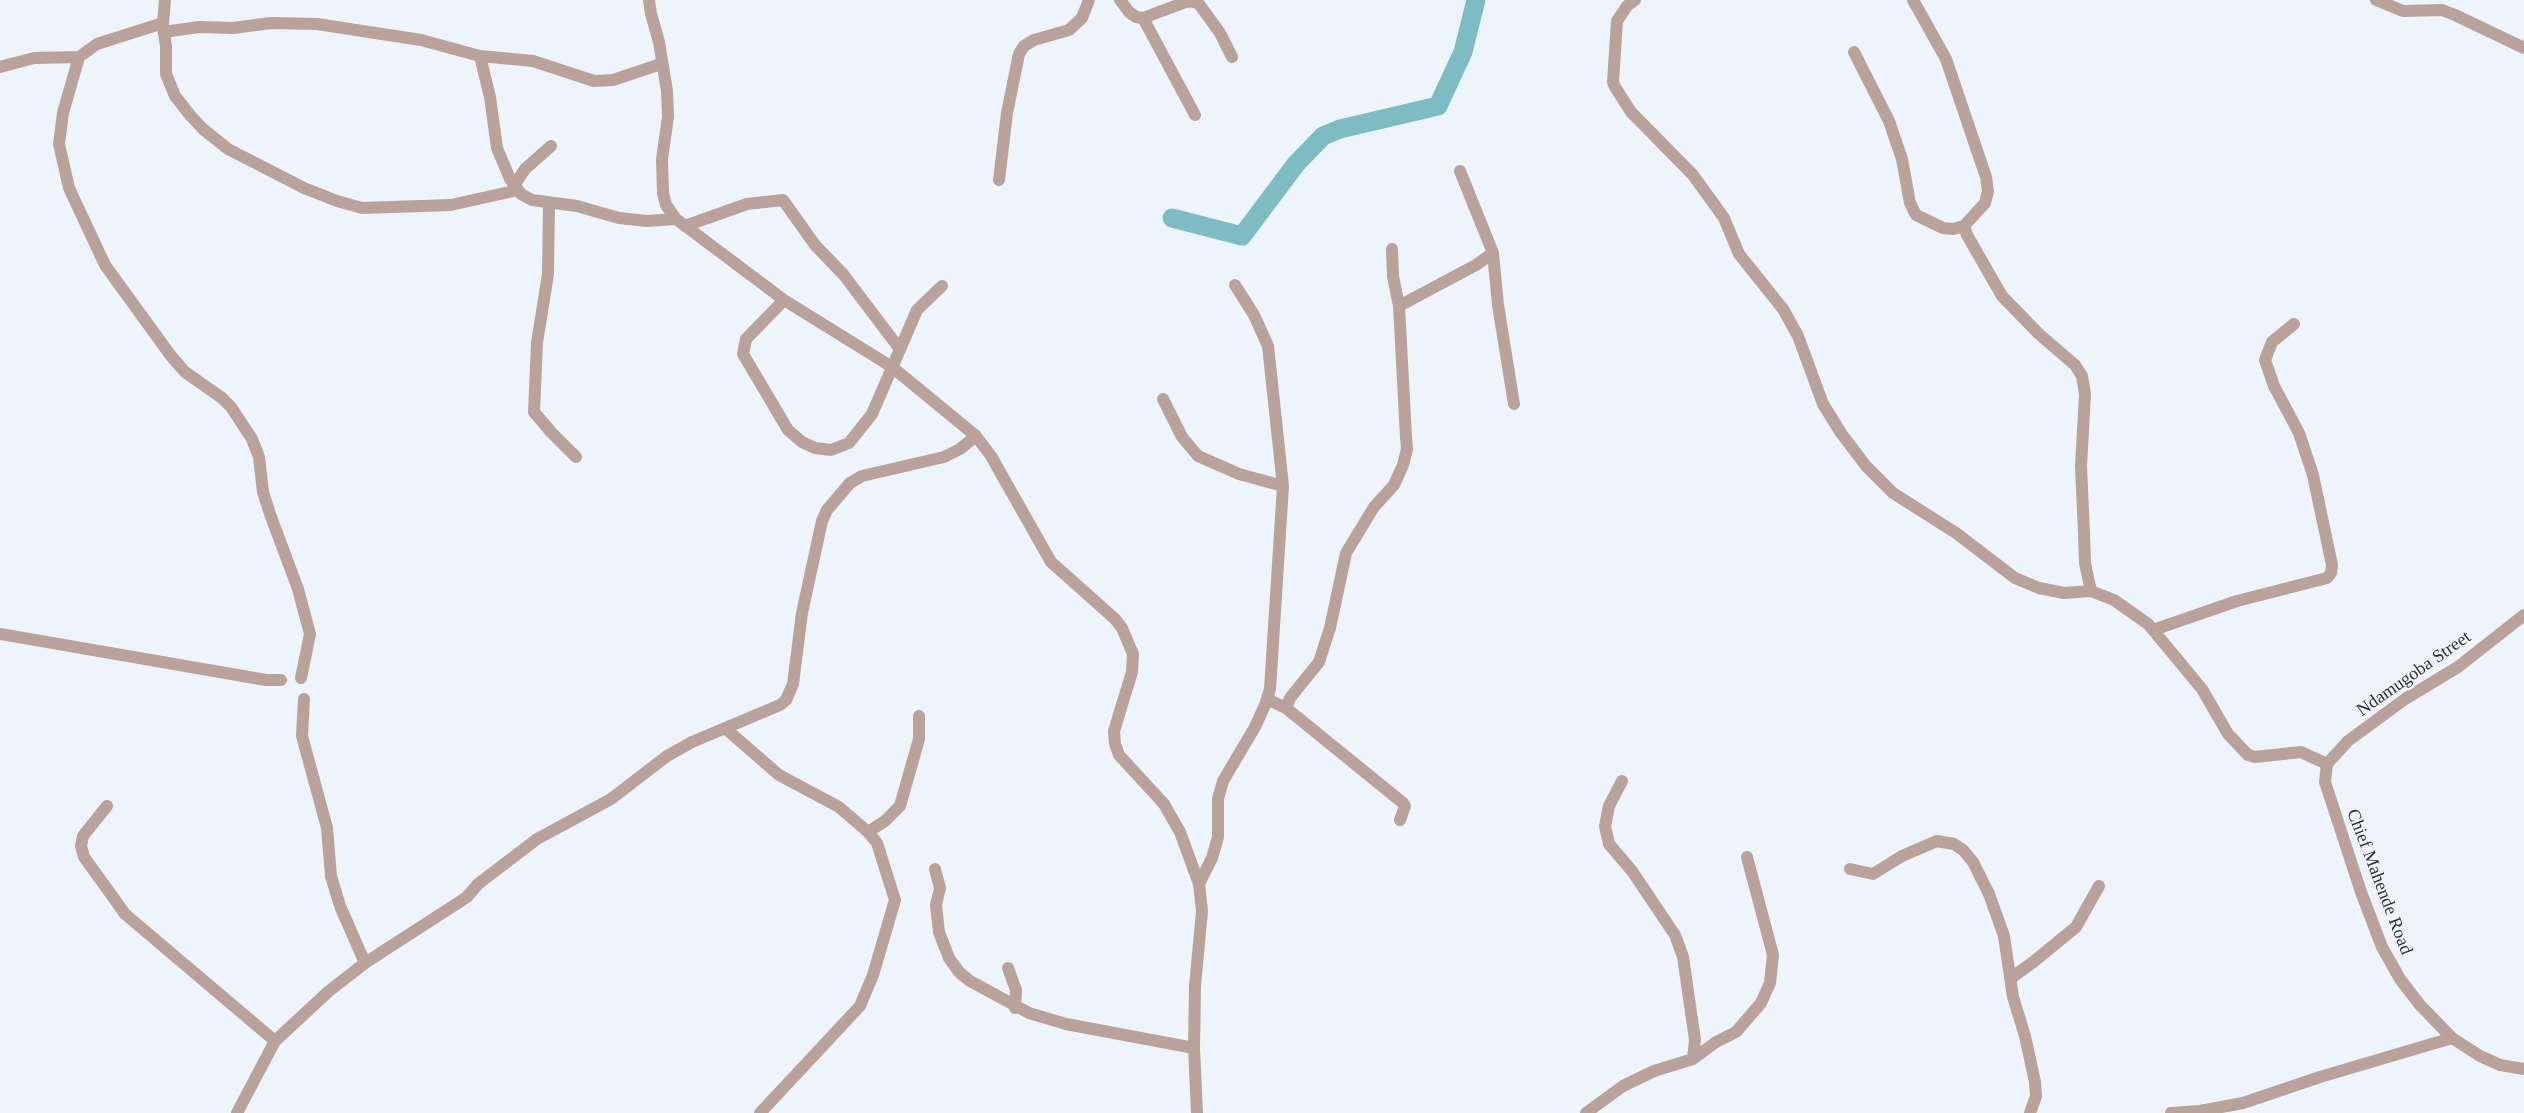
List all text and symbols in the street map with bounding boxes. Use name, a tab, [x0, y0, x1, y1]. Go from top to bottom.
street label: Ndamugoba Street	[2353, 627, 2475, 721]
street label: Chief Mahende Road	[2341, 806, 2417, 958]

